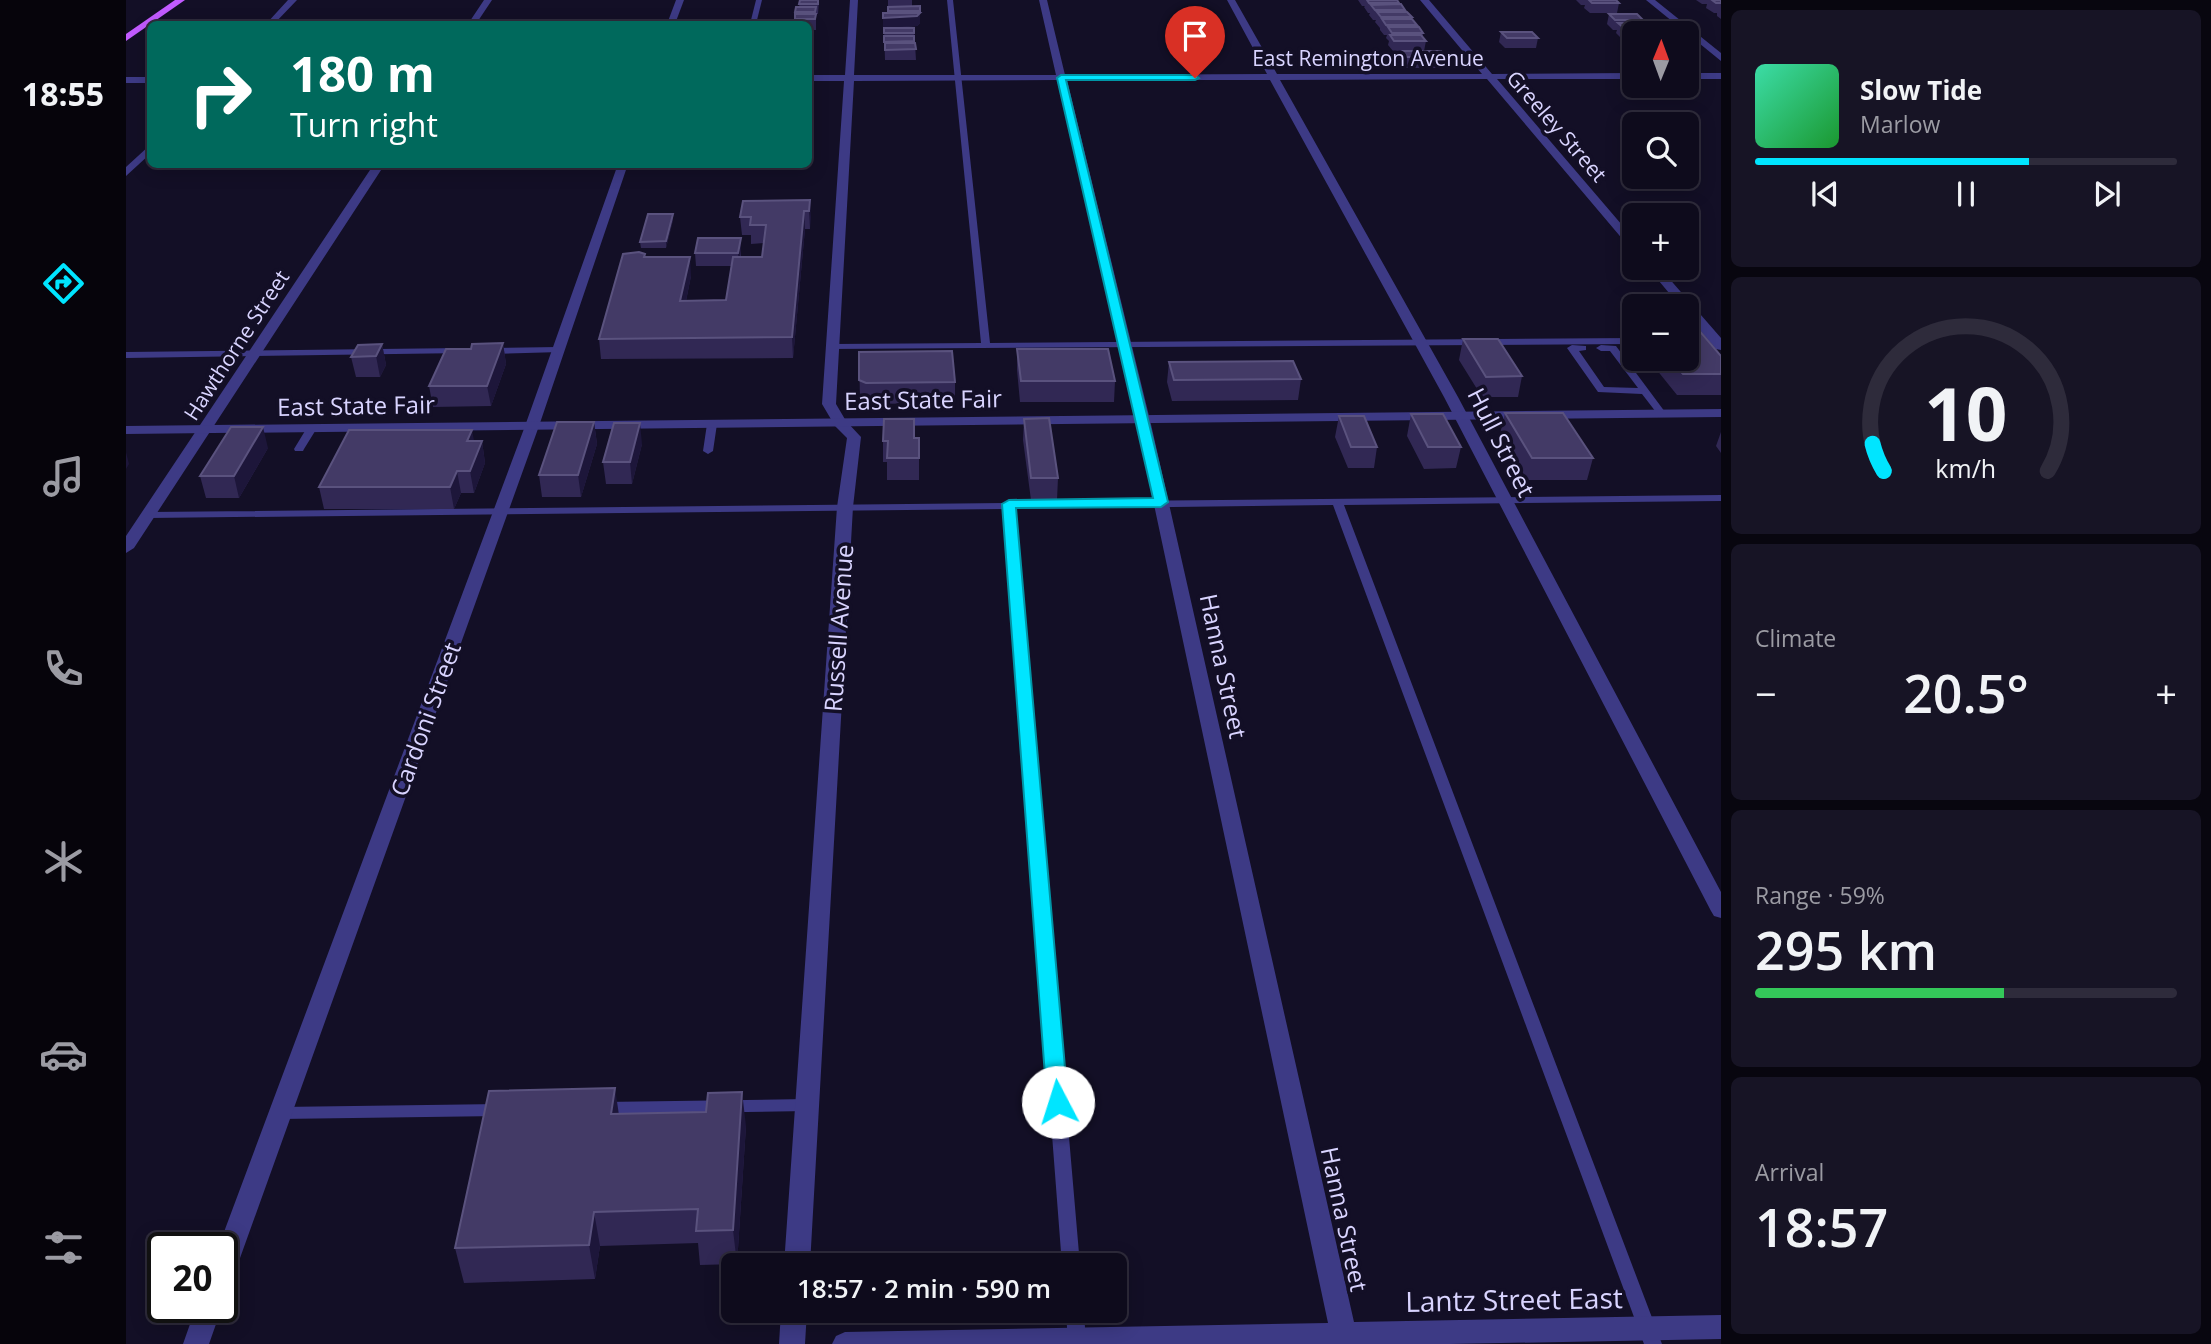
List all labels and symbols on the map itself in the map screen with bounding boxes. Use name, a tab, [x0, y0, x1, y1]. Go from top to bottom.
pin	[1165, 6, 1225, 78]
north arrow	[1622, 21, 1699, 98]
street label: East Remington Avenue	[1252, 44, 1484, 72]
street label: Greeley Street	[1501, 64, 1613, 188]
street label: Hawthorne Street	[177, 264, 295, 426]
street label: East State Fair	[844, 381, 1002, 417]
street label: Hull Street	[1461, 382, 1543, 502]
street label: East State Fair	[277, 387, 435, 423]
street label: Russell Avenue	[816, 543, 860, 713]
street label: Hanna Street	[1193, 591, 1255, 741]
street label: Cardoni Street	[382, 638, 468, 800]
position arrow	[1021, 1065, 1095, 1139]
street label: Hanna Street	[1314, 1144, 1376, 1294]
speed limit sign: 20	[147, 1232, 238, 1323]
street label: Lantz Street East	[1405, 1278, 1623, 1320]

